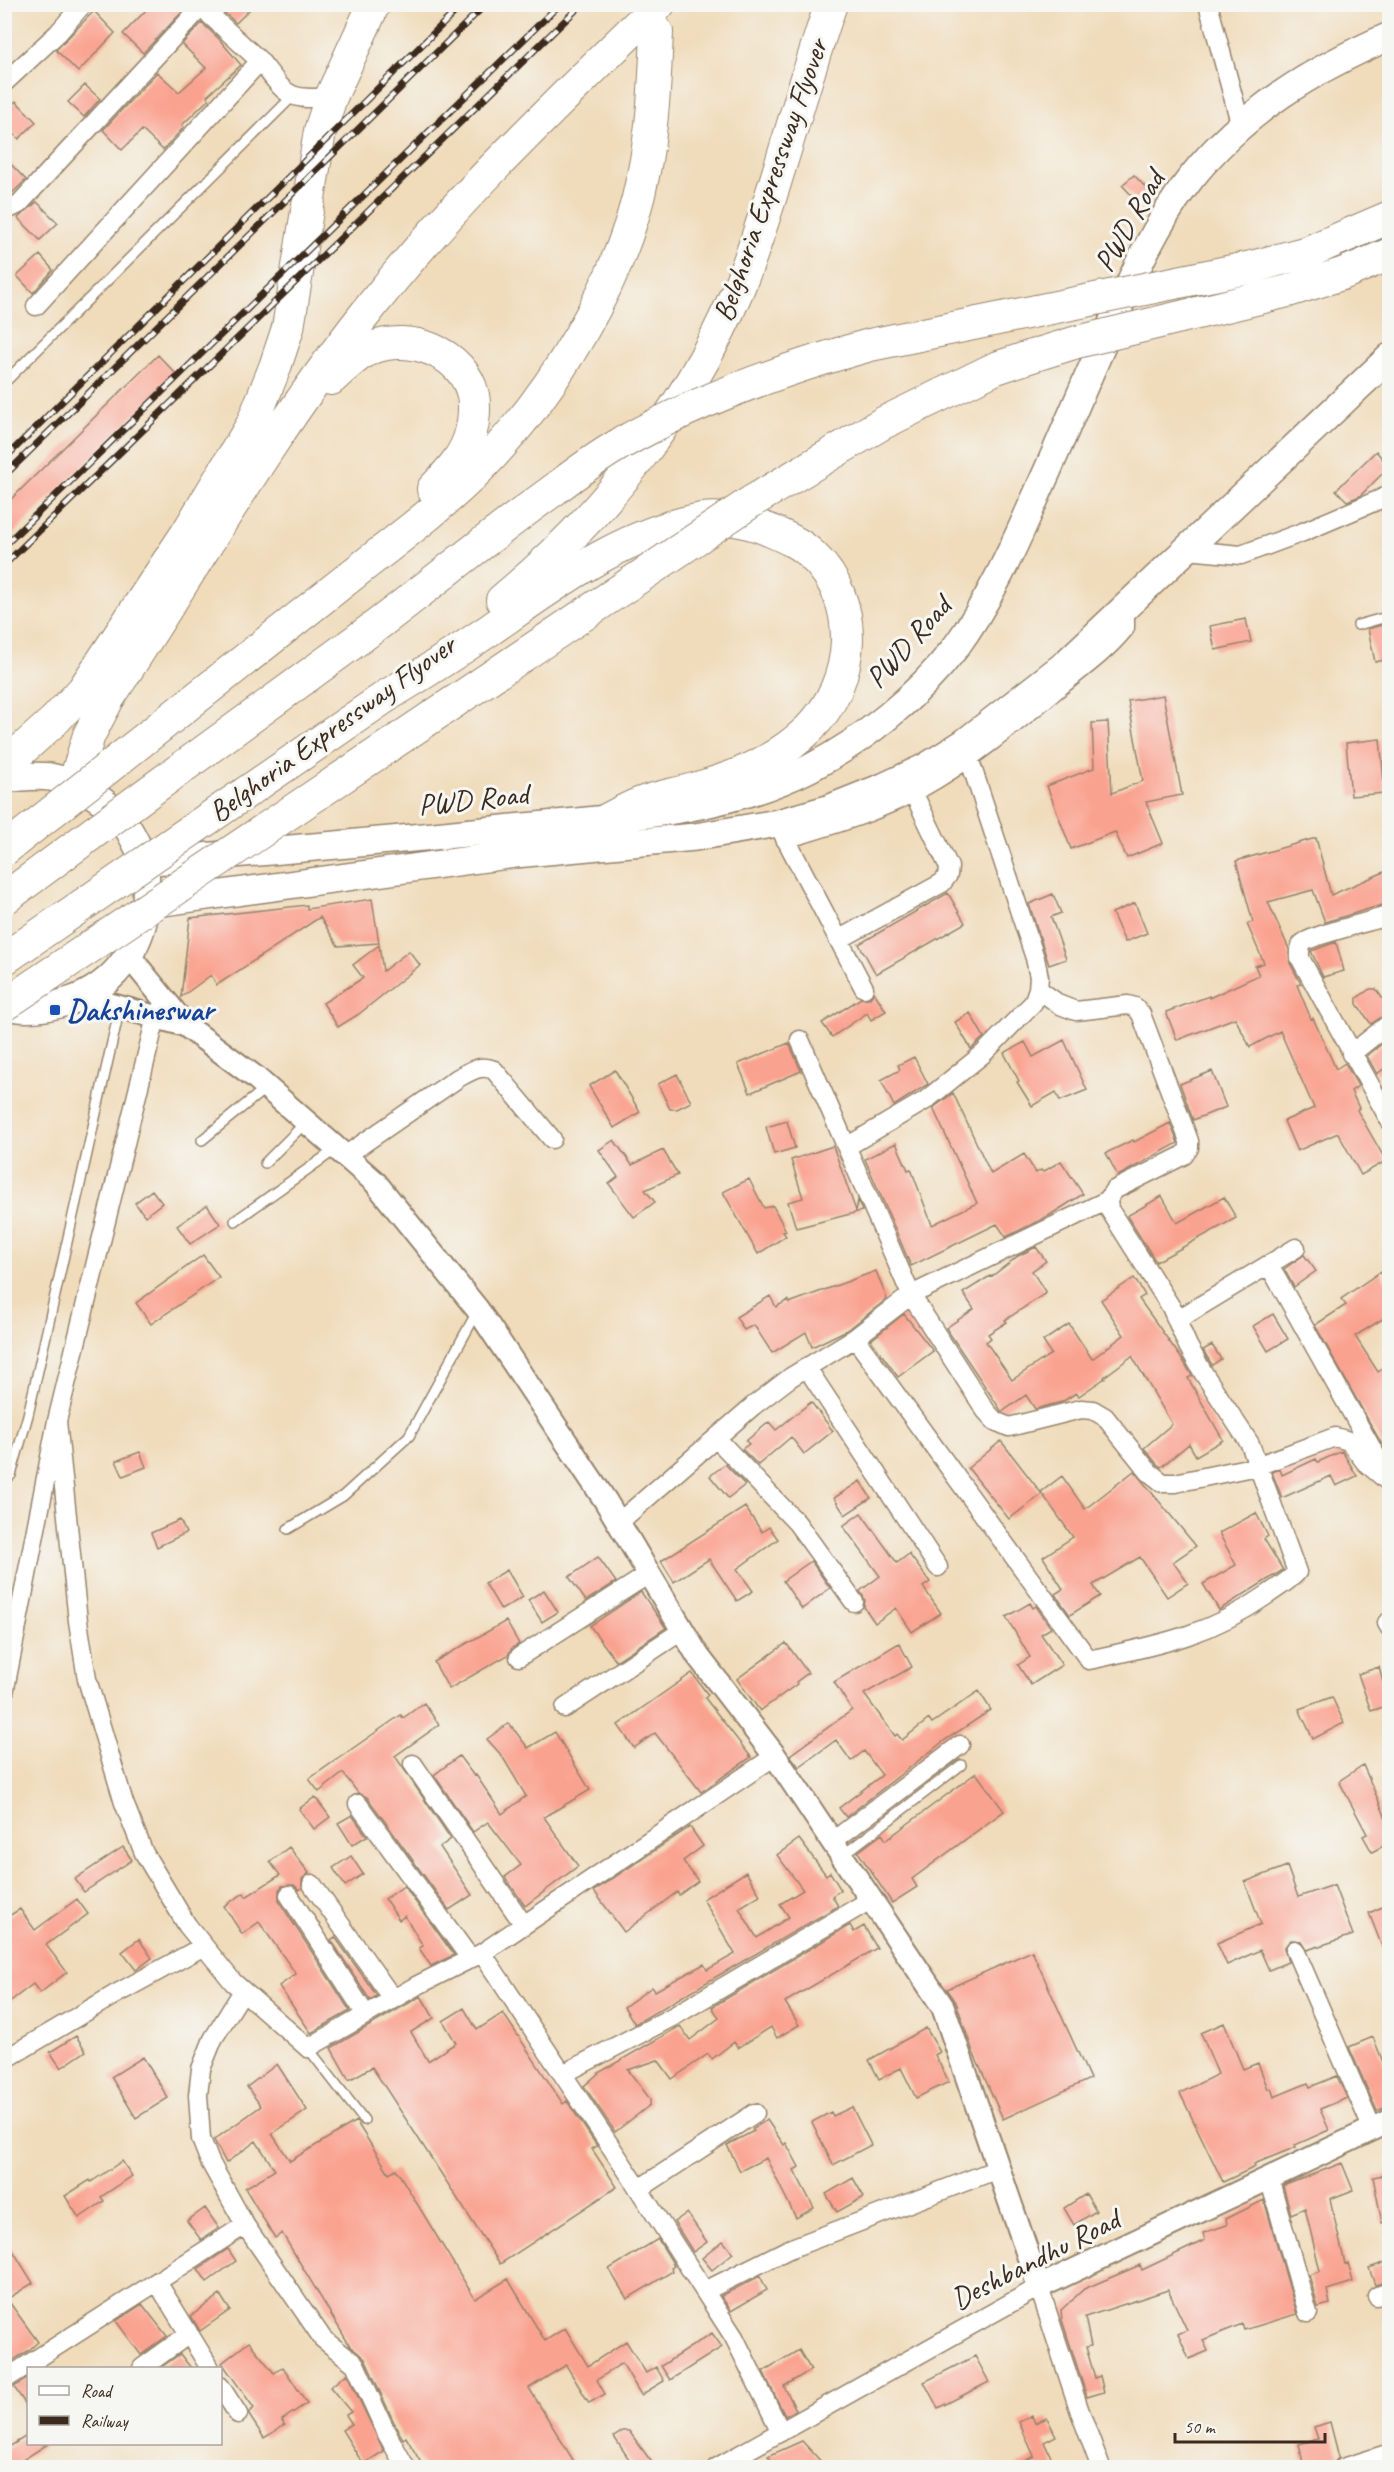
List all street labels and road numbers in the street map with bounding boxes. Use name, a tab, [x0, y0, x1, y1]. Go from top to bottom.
street label: Belghoria Expressway Flyover	[704, 32, 837, 326]
street label: PWD Road	[1085, 160, 1175, 278]
street label: PWD Road	[857, 585, 962, 696]
street label: Belghoria Expressway Flyover	[201, 624, 465, 830]
street label: PWD Road	[416, 774, 534, 824]
street label: Deshbandhu Road	[944, 2198, 1129, 2318]

